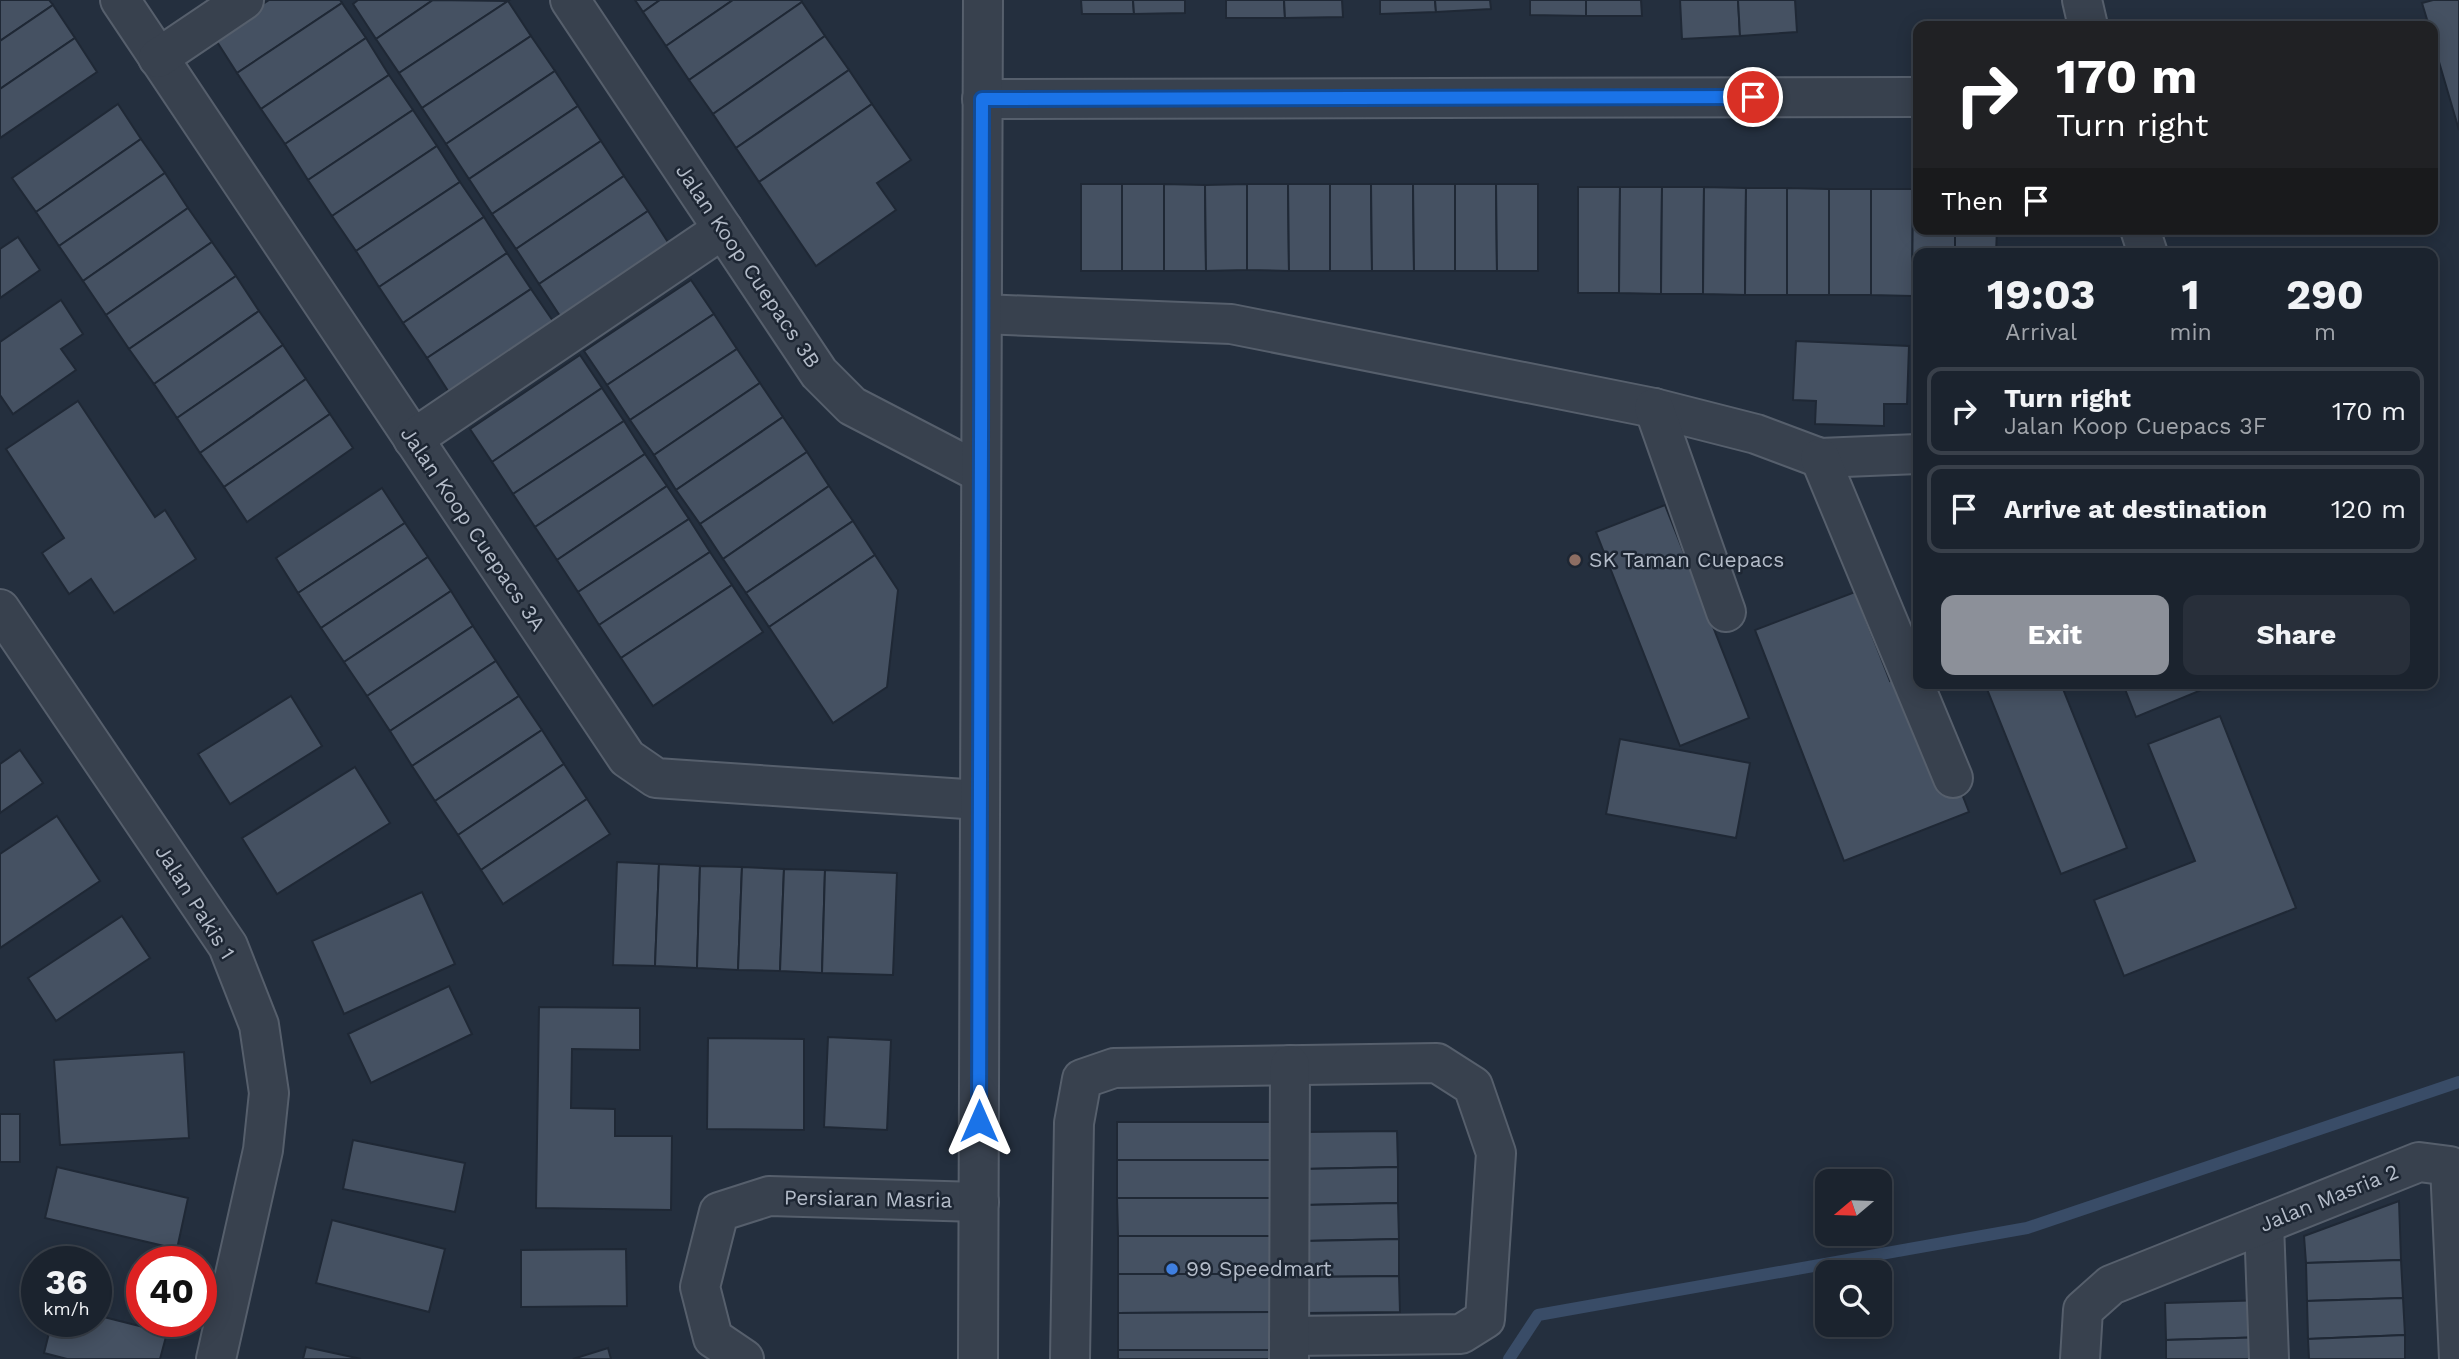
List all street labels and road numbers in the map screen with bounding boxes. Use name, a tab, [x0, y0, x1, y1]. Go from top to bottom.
street label: Jalan Koop Cuepacs 3B	[671, 159, 826, 373]
street label: Jalan Koop Cuepacs 3A	[396, 422, 551, 636]
street label: Jalan Pakis 1	[150, 840, 240, 964]
street label: Jalan Masria 2	[2256, 1158, 2402, 1237]
street label: Persiaran Masria	[784, 1185, 953, 1212]

